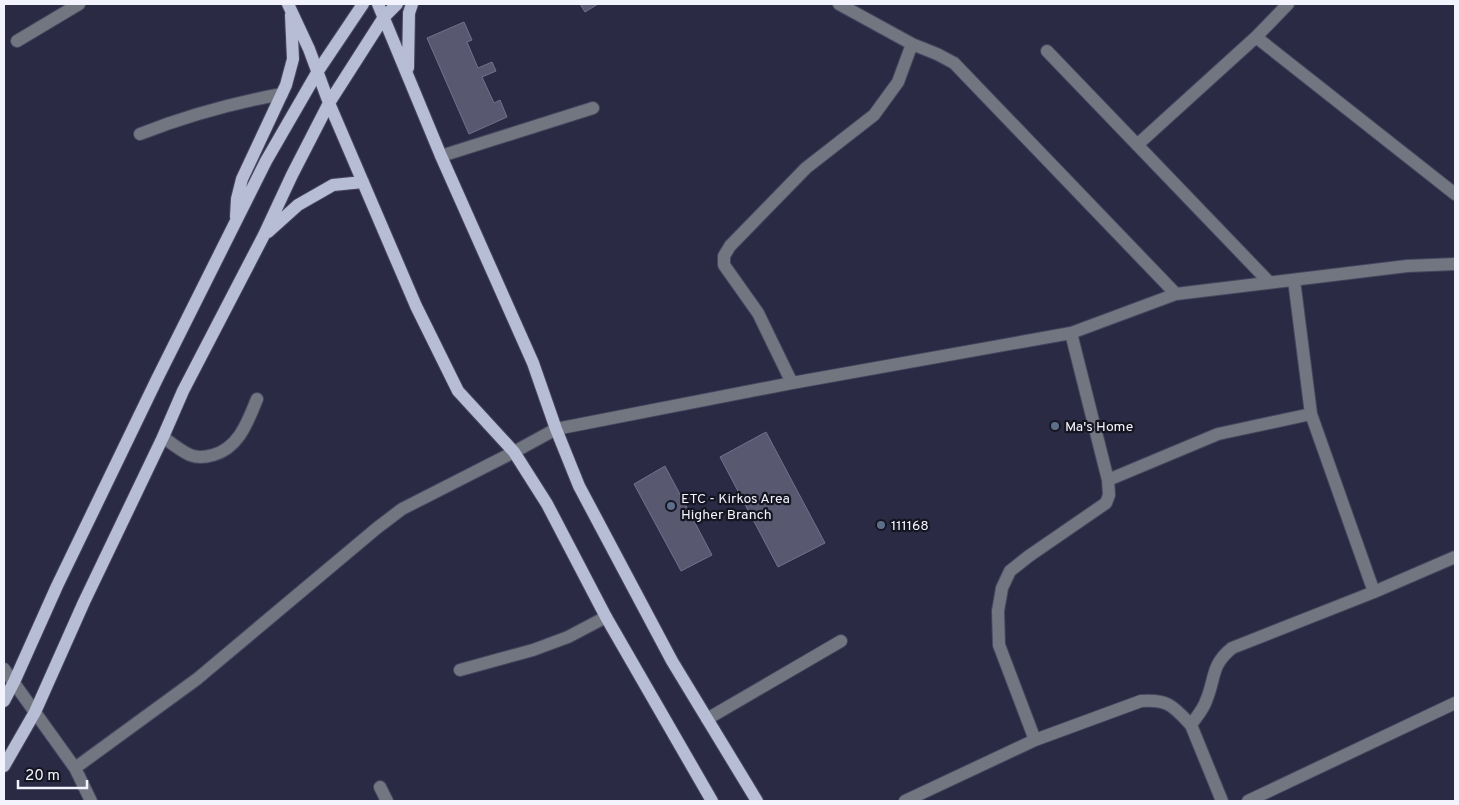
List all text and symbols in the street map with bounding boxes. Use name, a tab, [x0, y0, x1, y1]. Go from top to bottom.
place label: Ma's Home	[1065, 419, 1133, 436]
marker: Ma's Home	[1049, 420, 1061, 432]
place label: ETC - Kirkos Area Higher Branch	[681, 491, 790, 524]
marker: ETC - Kirkos Area Higher Branch	[665, 500, 677, 512]
place label: 111168	[891, 518, 929, 535]
marker: 111168	[875, 519, 887, 531]
scale bar	[18, 758, 86, 790]
text: 20 m	[25, 767, 60, 786]

